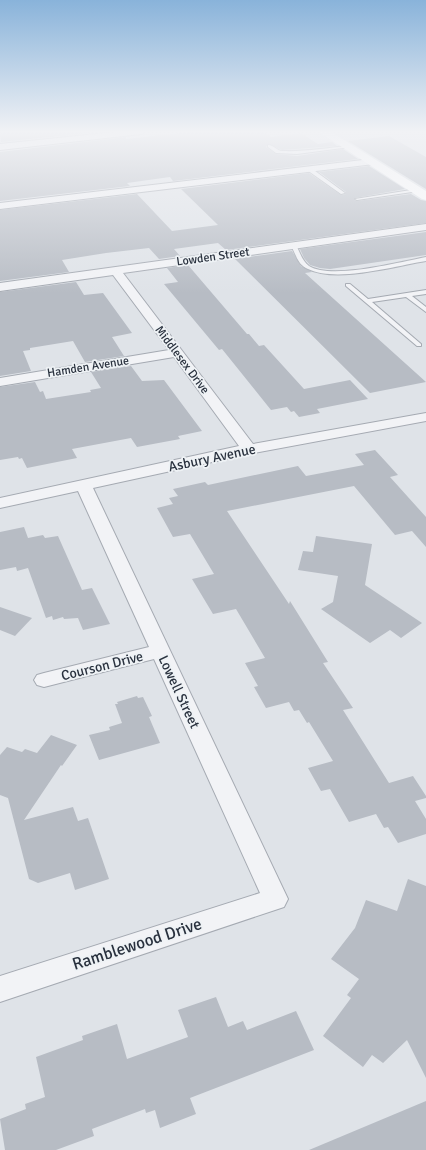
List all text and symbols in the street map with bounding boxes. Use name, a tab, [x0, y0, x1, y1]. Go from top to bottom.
street label: Lowden Street	[176, 244, 250, 270]
street label: Middlesex Drive	[152, 323, 212, 397]
street label: Hamden Avenue	[46, 353, 130, 381]
street label: Asbury Avenue	[167, 440, 257, 476]
street label: Courson Drive	[59, 648, 145, 684]
street label: Lowell Street	[155, 653, 203, 731]
street label: Ramblewood Drive	[70, 913, 204, 975]

